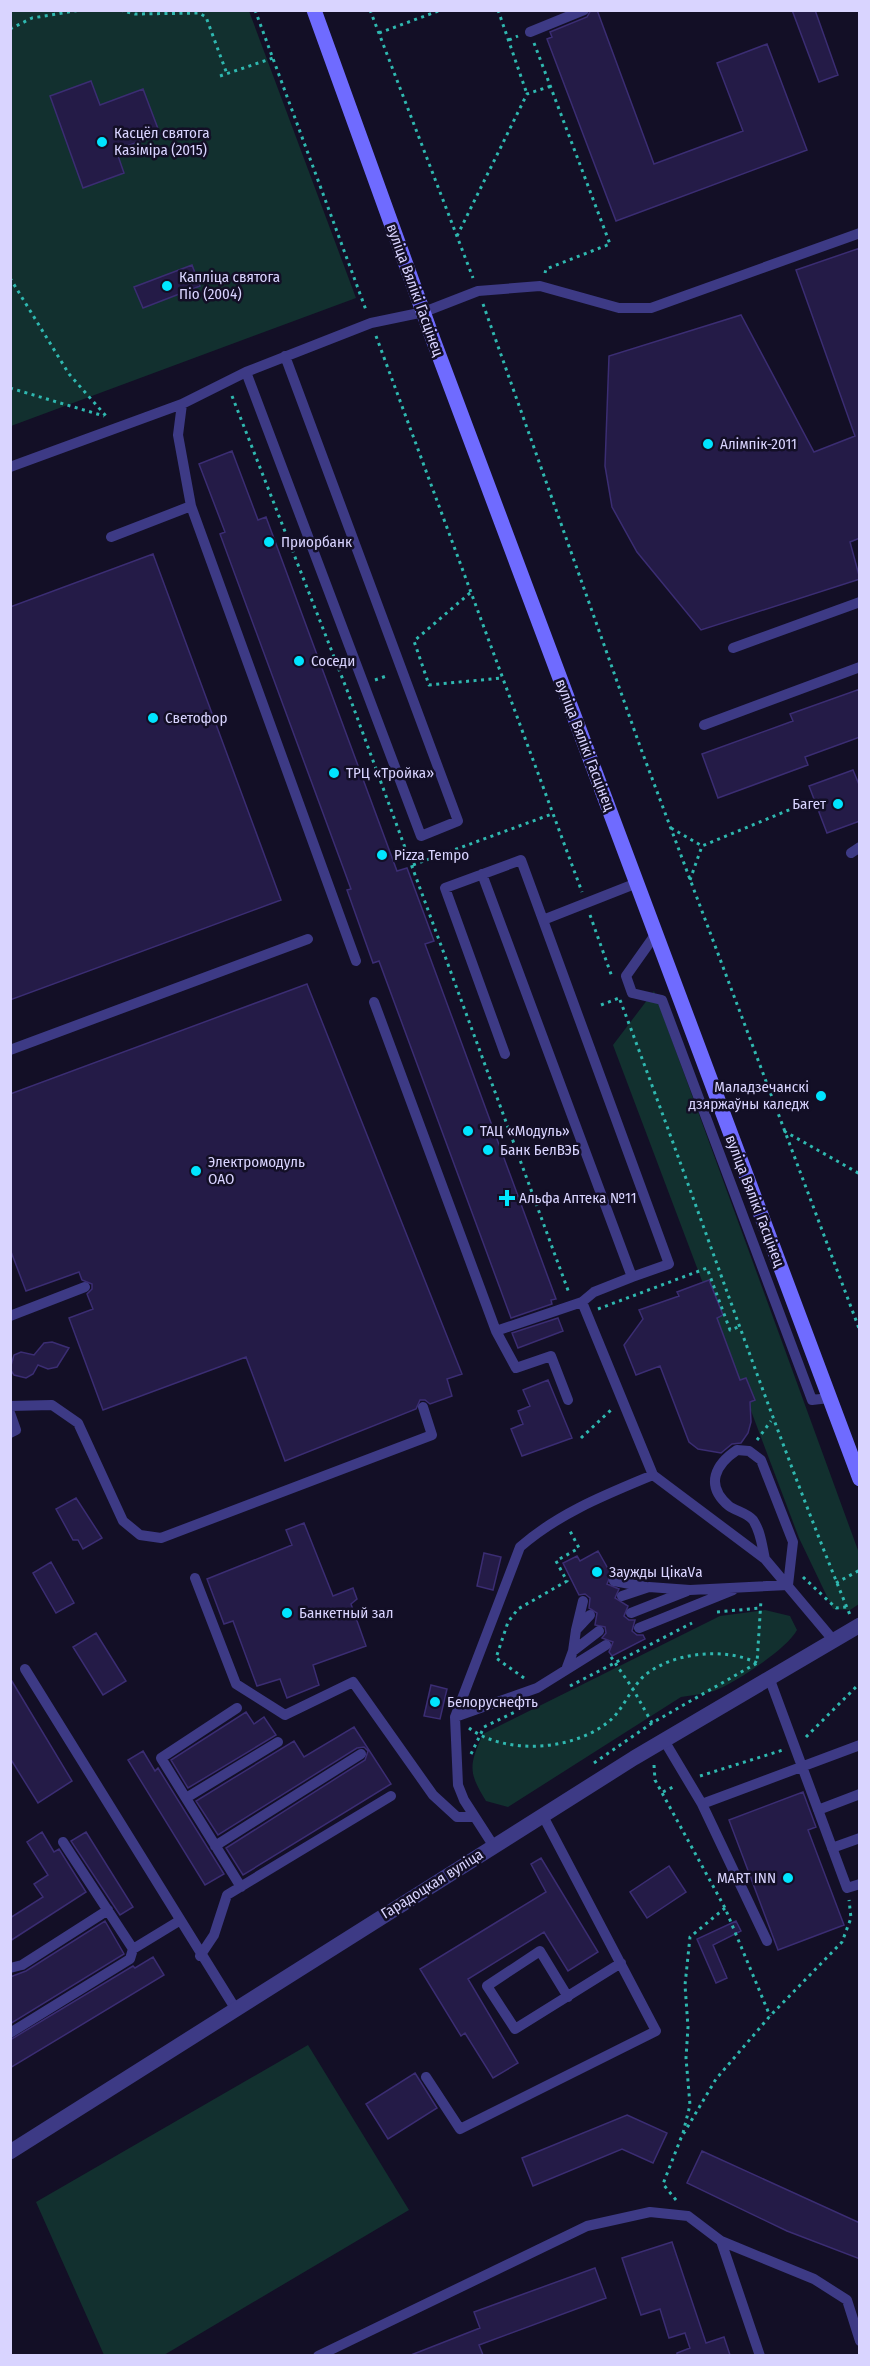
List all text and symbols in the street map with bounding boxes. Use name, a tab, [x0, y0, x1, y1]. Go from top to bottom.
place label: Касцёл святога Казіміра (2015)	[114, 124, 210, 159]
marker: Касцёл святога Казіміра (2015)	[95, 135, 109, 149]
street label: вуліца Вялікі Гасцінец	[383, 221, 447, 359]
place label: Капліца святога Піо (2004)	[179, 268, 280, 303]
marker: Капліца святога Піо (2004)	[160, 279, 174, 293]
place label: Алімпік-2011	[720, 435, 797, 453]
marker: Алімпік-2011	[701, 437, 715, 451]
place label: Приорбанк	[281, 533, 352, 551]
marker: Приорбанк	[262, 535, 276, 549]
place label: Соседи	[311, 652, 355, 670]
marker: Соседи	[292, 654, 306, 668]
street label: вуліца Вялікі Гасцінец	[552, 676, 618, 814]
place label: Светофор	[165, 709, 227, 727]
marker: Светофор	[146, 711, 160, 725]
place label: ТРЦ «Тройка»	[346, 764, 434, 782]
marker: ТРЦ «Тройка»	[327, 766, 341, 780]
place label: Багет	[792, 795, 827, 813]
marker: Багет	[831, 797, 845, 811]
place label: Pizza Tempo	[394, 846, 469, 864]
marker: Pizza Tempo	[375, 848, 389, 862]
place label: Маладзечанскі дзяржаўны каледж	[689, 1078, 809, 1113]
marker: Маладзечанскі дзяржаўны каледж	[814, 1089, 828, 1103]
place label: ТАЦ «Модуль»	[480, 1122, 570, 1140]
marker: ТАЦ «Модуль»	[461, 1124, 475, 1138]
street label: вуліца Вялікі Гасцінец	[722, 1132, 788, 1270]
place label: Банк БелВЭБ	[500, 1141, 580, 1159]
marker: Банк БелВЭБ	[481, 1143, 495, 1157]
place label: Электромодуль ОАО	[208, 1153, 305, 1188]
marker: Электромодуль ОАО	[189, 1164, 203, 1178]
place label: Альфа Аптека №11	[519, 1189, 637, 1207]
marker: Альфа Аптека №11	[500, 1191, 514, 1205]
place label: Заужды ЦікаVа	[609, 1563, 703, 1581]
marker: Заужды ЦікаVа	[590, 1565, 604, 1579]
place label: Банкетный зал	[299, 1604, 393, 1622]
marker: Банкетный зал	[280, 1606, 294, 1620]
place label: Белоруснефть	[447, 1693, 538, 1711]
marker: Белоруснефть	[428, 1695, 442, 1709]
street label: Гарадоцкая вуліца	[378, 1845, 486, 1923]
place label: MART INN	[717, 1869, 776, 1887]
marker: MART INN	[781, 1871, 795, 1885]

